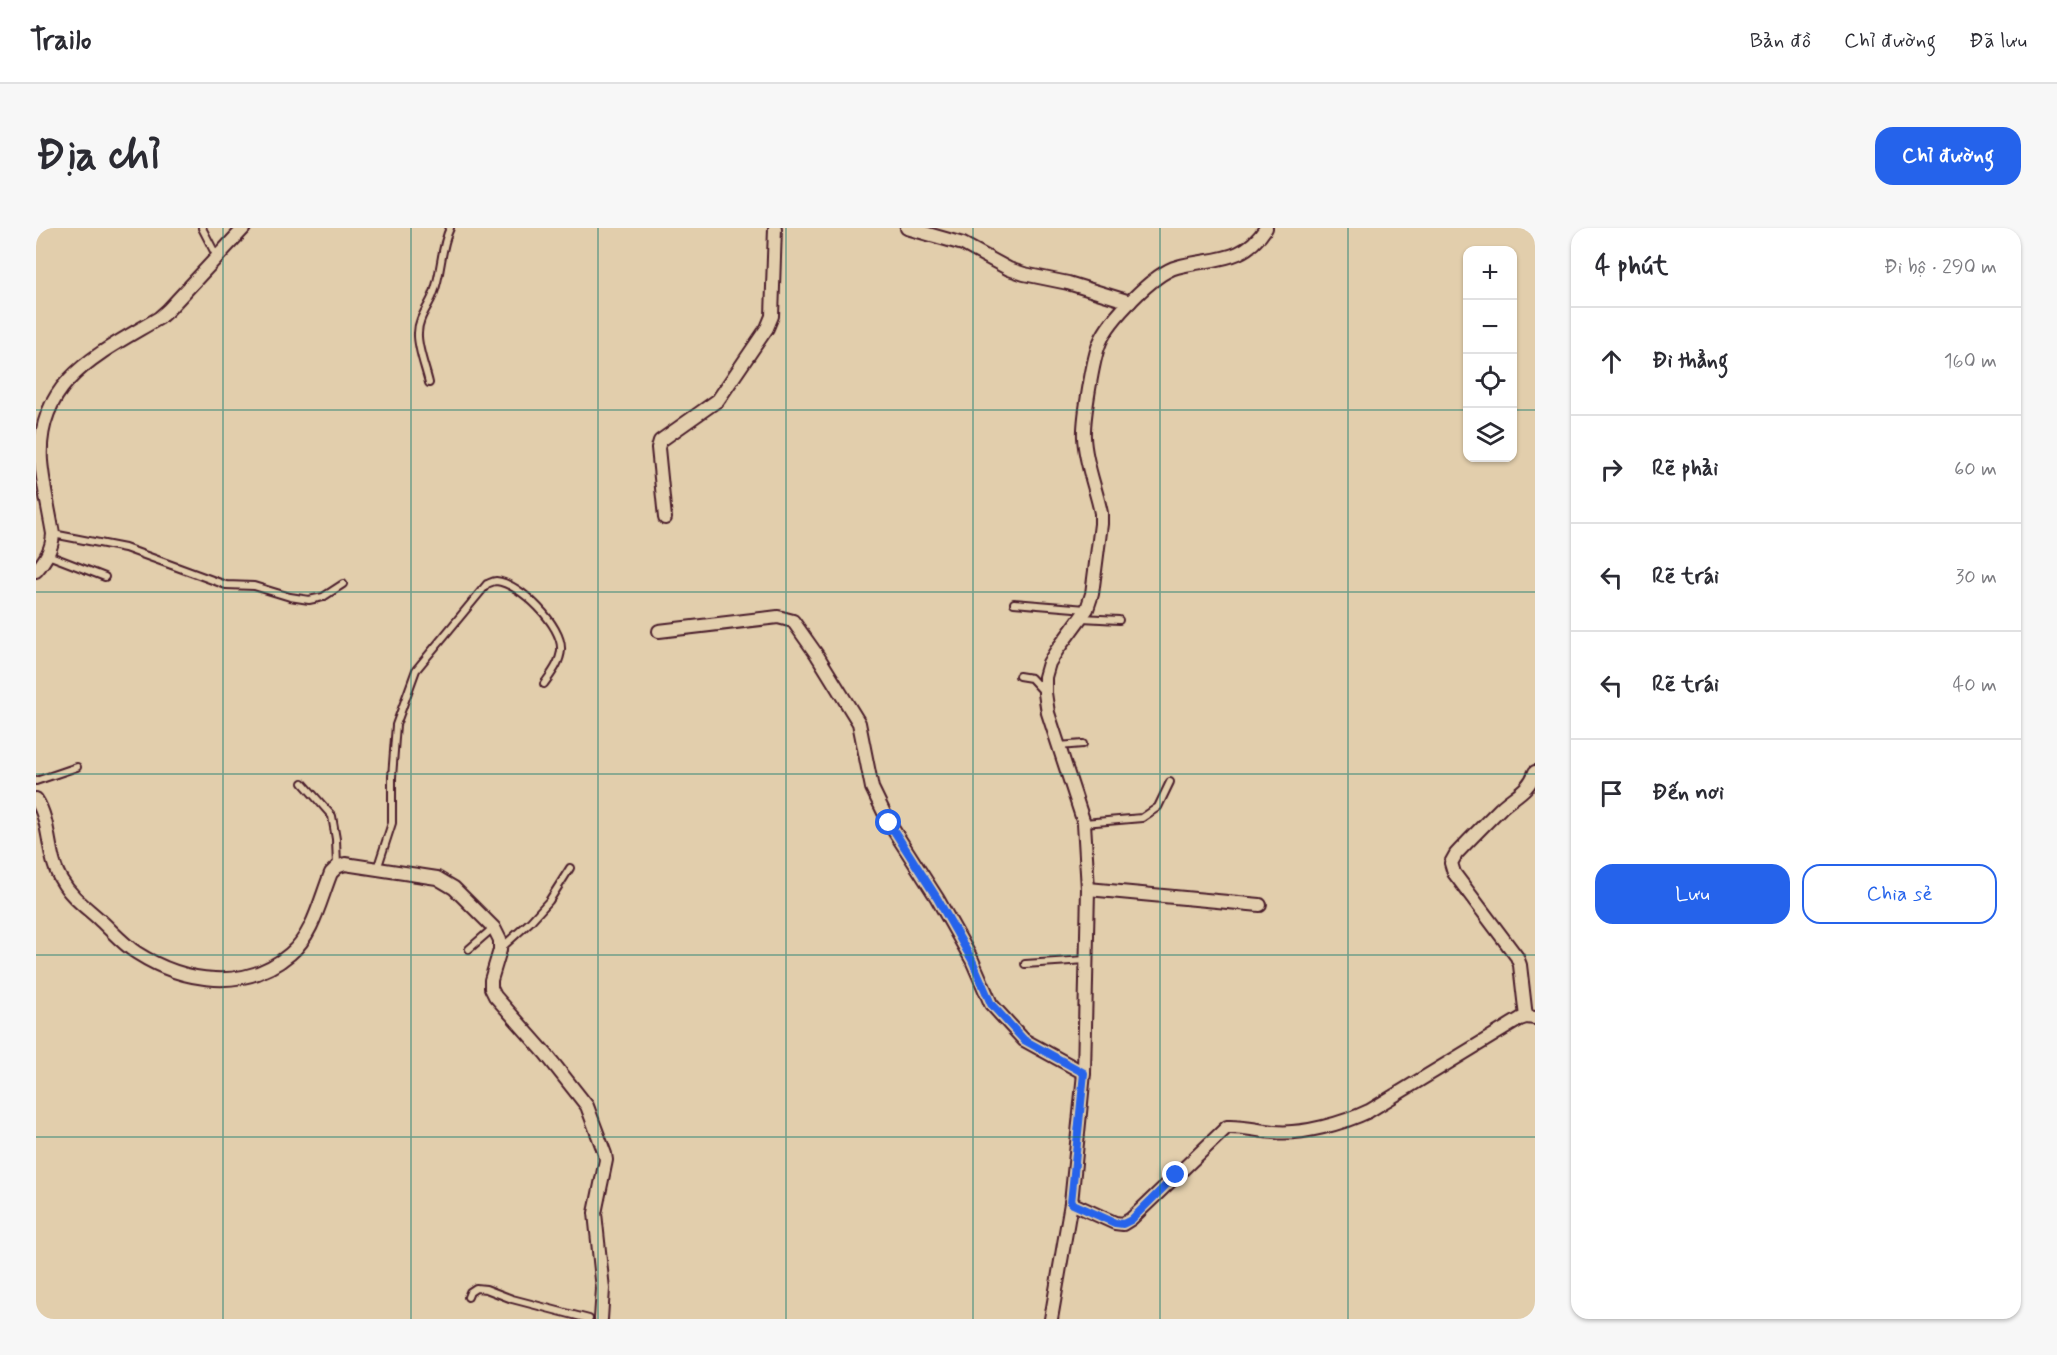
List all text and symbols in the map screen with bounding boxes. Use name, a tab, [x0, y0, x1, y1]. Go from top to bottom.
text: Trailo	[30, 23, 91, 60]
text: Bản đồ	[1750, 27, 1811, 55]
text: Chỉ đường	[1844, 27, 1936, 55]
text: Đã lưu	[1969, 27, 2027, 55]
button: Chỉ đường	[1875, 127, 2021, 185]
text: Địa chỉ	[36, 129, 161, 184]
map controls	[1463, 246, 1517, 462]
button: +	[1463, 246, 1517, 300]
text: 4 phút	[1595, 250, 1668, 284]
text: Đi bộ · 290 m	[1884, 254, 1997, 281]
button: −	[1463, 300, 1517, 354]
icon: ahead	[1595, 345, 1628, 378]
text: Đi thẳng	[1652, 347, 1728, 375]
text: 160 m	[1944, 348, 1997, 375]
button: locate	[1463, 354, 1517, 408]
button: layers	[1463, 408, 1517, 462]
icon: right	[1595, 453, 1628, 486]
text: Rẽ phải	[1652, 455, 1718, 483]
text: 60 m	[1954, 456, 1997, 483]
icon: left	[1595, 561, 1628, 594]
text: Rẽ trái	[1652, 563, 1719, 591]
text: 30 m	[1955, 564, 1997, 591]
icon: left	[1595, 669, 1628, 702]
text: Rẽ trái	[1652, 671, 1719, 699]
text: 40 m	[1953, 672, 1997, 699]
icon: arrive	[1595, 777, 1628, 810]
text: Đến nơi	[1652, 779, 1724, 807]
route start	[875, 809, 901, 835]
button: Lưu	[1595, 864, 1790, 924]
button: Chia sẻ	[1802, 864, 1997, 924]
route end	[1162, 1161, 1188, 1187]

